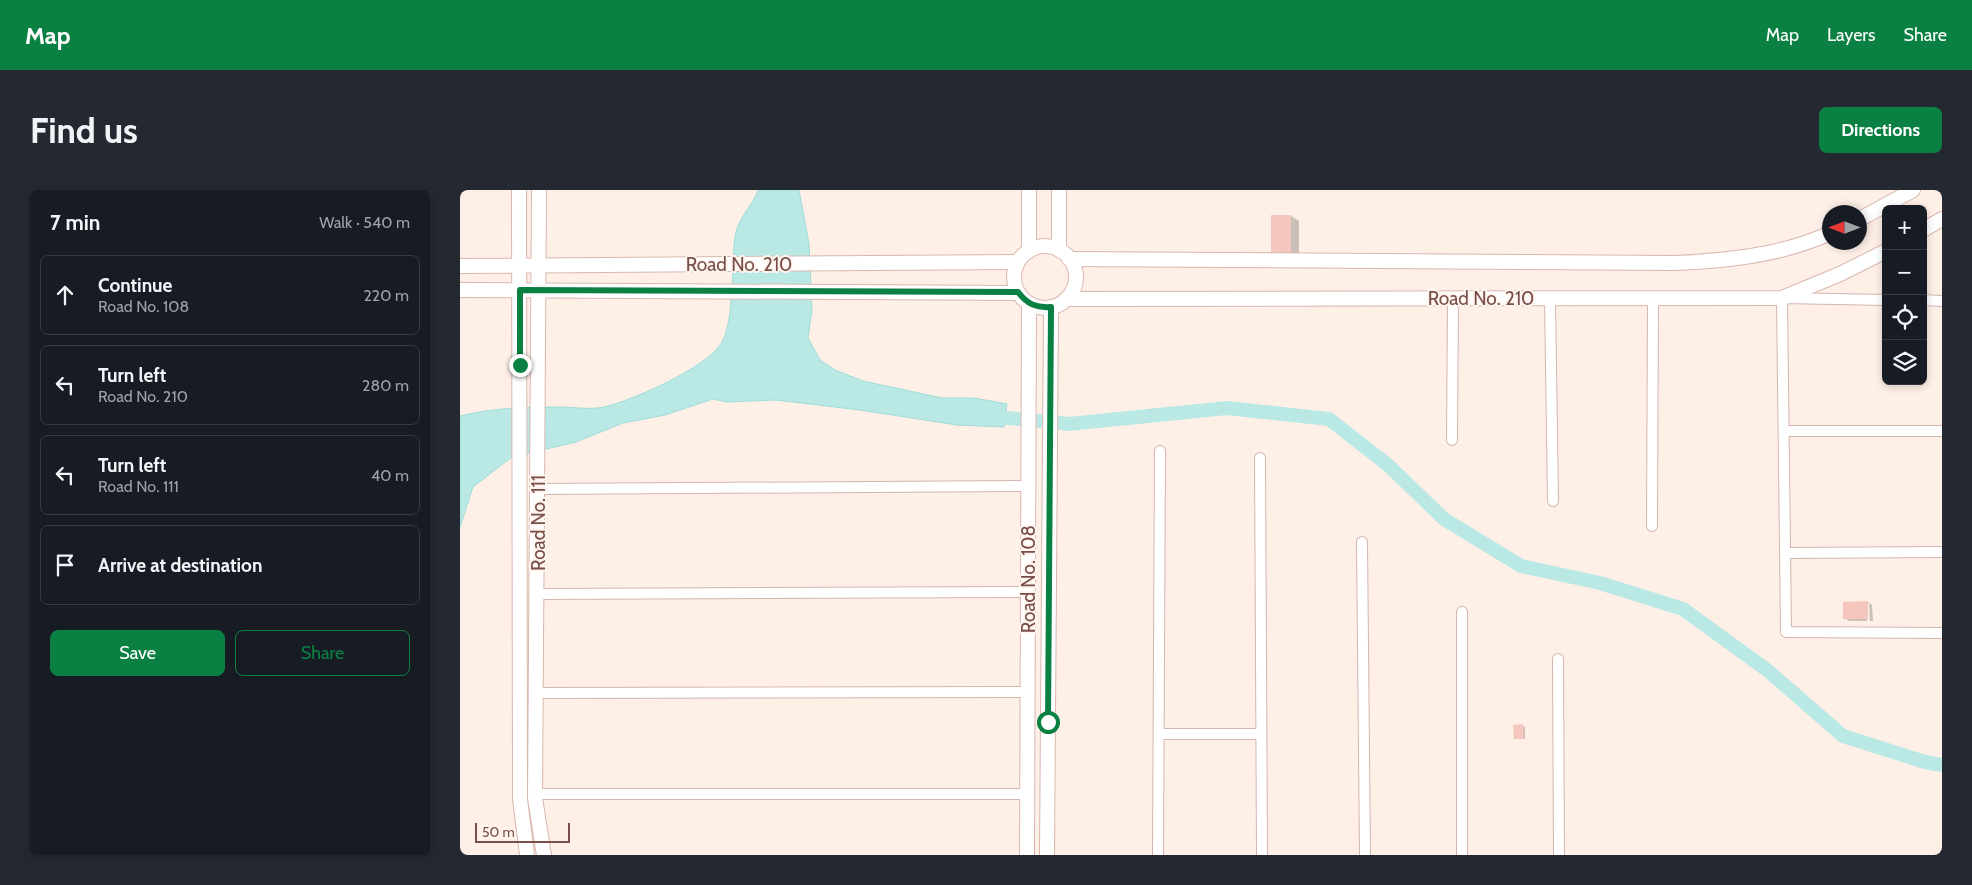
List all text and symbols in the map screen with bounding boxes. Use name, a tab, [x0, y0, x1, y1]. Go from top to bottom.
text: Map	[25, 21, 71, 50]
text: Map	[1766, 24, 1799, 46]
text: Layers	[1827, 24, 1876, 46]
text: Share	[1904, 24, 1947, 46]
button: Directions	[1819, 107, 1942, 153]
text: Find us	[30, 109, 138, 152]
north arrow	[1822, 205, 1867, 250]
map controls	[1882, 205, 1927, 385]
button: +	[1882, 205, 1927, 250]
text: 7 min	[50, 210, 100, 235]
text: Walk · 540 m	[319, 213, 410, 232]
button: −	[1882, 250, 1927, 295]
street label: Road No. 210	[686, 253, 792, 276]
text: Continue	[98, 274, 172, 297]
icon: ahead	[51, 281, 79, 309]
text: 220 m	[363, 286, 409, 305]
street label: Road No. 210	[1428, 287, 1534, 310]
button: locate	[1882, 295, 1927, 340]
text: Road No. 108	[98, 297, 189, 316]
button: layers	[1882, 340, 1927, 385]
route end	[509, 354, 532, 377]
text: Turn left	[98, 364, 166, 387]
icon: left	[51, 371, 79, 399]
text: 280 m	[362, 376, 409, 395]
text: Road No. 210	[98, 387, 188, 406]
text: Turn left	[98, 454, 166, 477]
icon: left	[51, 461, 79, 489]
text: 40 m	[371, 466, 409, 485]
street label: Road No. 111	[527, 475, 550, 571]
text: Road No. 111	[98, 477, 179, 496]
street label: Road No. 108	[1017, 525, 1040, 633]
icon: arrive	[51, 551, 79, 579]
text: Arrive at destination	[98, 554, 262, 577]
button: Save	[50, 630, 225, 676]
button: Share	[235, 630, 410, 676]
route start	[1037, 711, 1060, 734]
scale bar	[475, 820, 570, 843]
text: 50 m	[482, 823, 515, 841]

